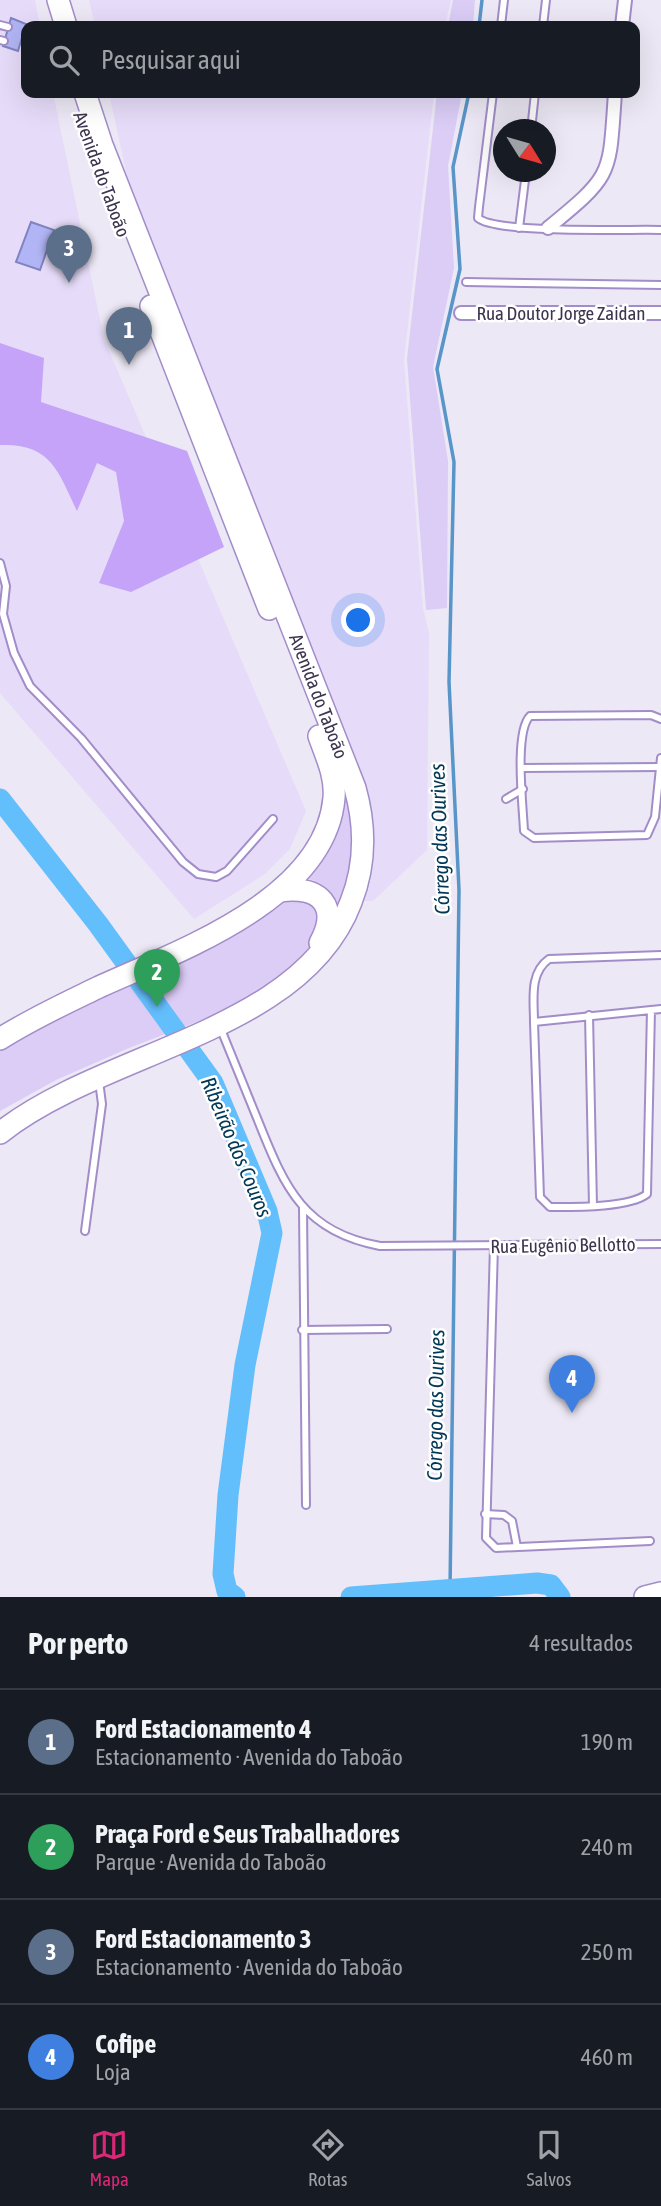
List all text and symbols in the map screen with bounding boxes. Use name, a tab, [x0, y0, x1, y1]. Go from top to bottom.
search box	[21, 21, 640, 98]
icon: search	[45, 41, 83, 79]
text: Pesquisar aqui	[101, 45, 241, 75]
street label: Avenida do Taboão	[69, 108, 135, 240]
north arrow	[493, 119, 556, 182]
pin: 3	[46, 225, 92, 283]
street label: Rua Doutor Jorge Zaidan	[476, 302, 646, 324]
pin: 1	[106, 307, 152, 365]
your location	[341, 603, 375, 637]
street label: Avenida do Taboão	[285, 631, 353, 761]
water label: Córrego das Ourives	[424, 763, 454, 915]
pin: 2	[134, 949, 180, 1007]
water label: Ribeirão dos Couros	[197, 1073, 277, 1220]
street label: Rua Eugênio Bellotto	[490, 1233, 636, 1257]
water label: Córrego das Ourives	[422, 1329, 448, 1481]
pin: 4	[549, 1355, 595, 1413]
text: Por perto	[28, 1626, 128, 1660]
text: 4 resultados	[529, 1630, 633, 1656]
text: Ford Estacionamento 4	[95, 1714, 311, 1744]
text: 1	[46, 1729, 56, 1755]
text: 190 m	[581, 1729, 633, 1755]
text: Estacionamento · Avenida do Taboão	[95, 1744, 403, 1770]
text: Praça Ford e Seus Trabalhadores	[95, 1819, 400, 1849]
text: 2	[46, 1834, 56, 1860]
text: 240 m	[581, 1834, 633, 1860]
text: Parque · Avenida do Taboão	[95, 1849, 326, 1875]
text: Ford Estacionamento 3	[95, 1924, 311, 1954]
text: 3	[46, 1939, 56, 1965]
text: 250 m	[581, 1939, 633, 1965]
text: Estacionamento · Avenida do Taboão	[95, 1954, 403, 1980]
text: Cofipe	[95, 2029, 156, 2059]
text: 4	[46, 2044, 56, 2070]
text: 460 m	[581, 2044, 633, 2070]
text: Loja	[95, 2059, 131, 2085]
tab: Mapa	[90, 2126, 129, 2190]
tab: Rotas	[308, 2126, 347, 2190]
tab: Salvos	[527, 2126, 571, 2190]

